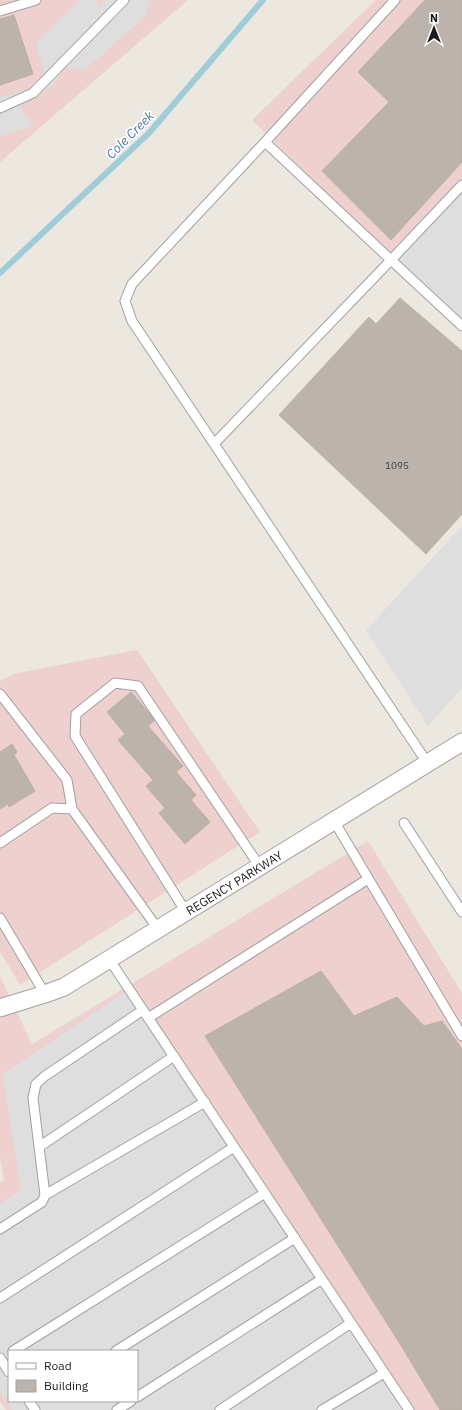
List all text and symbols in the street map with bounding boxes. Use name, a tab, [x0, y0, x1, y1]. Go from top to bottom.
north arrow	[414, 8, 454, 48]
text: N	[430, 11, 438, 25]
water label: Cole Creek	[103, 107, 158, 162]
house number: 1095	[385, 459, 409, 472]
street label: REGENCY PARKWAY	[183, 847, 285, 918]
legend	[8, 1350, 138, 1402]
text: Road	[44, 1358, 72, 1373]
text: Building	[44, 1378, 89, 1393]

